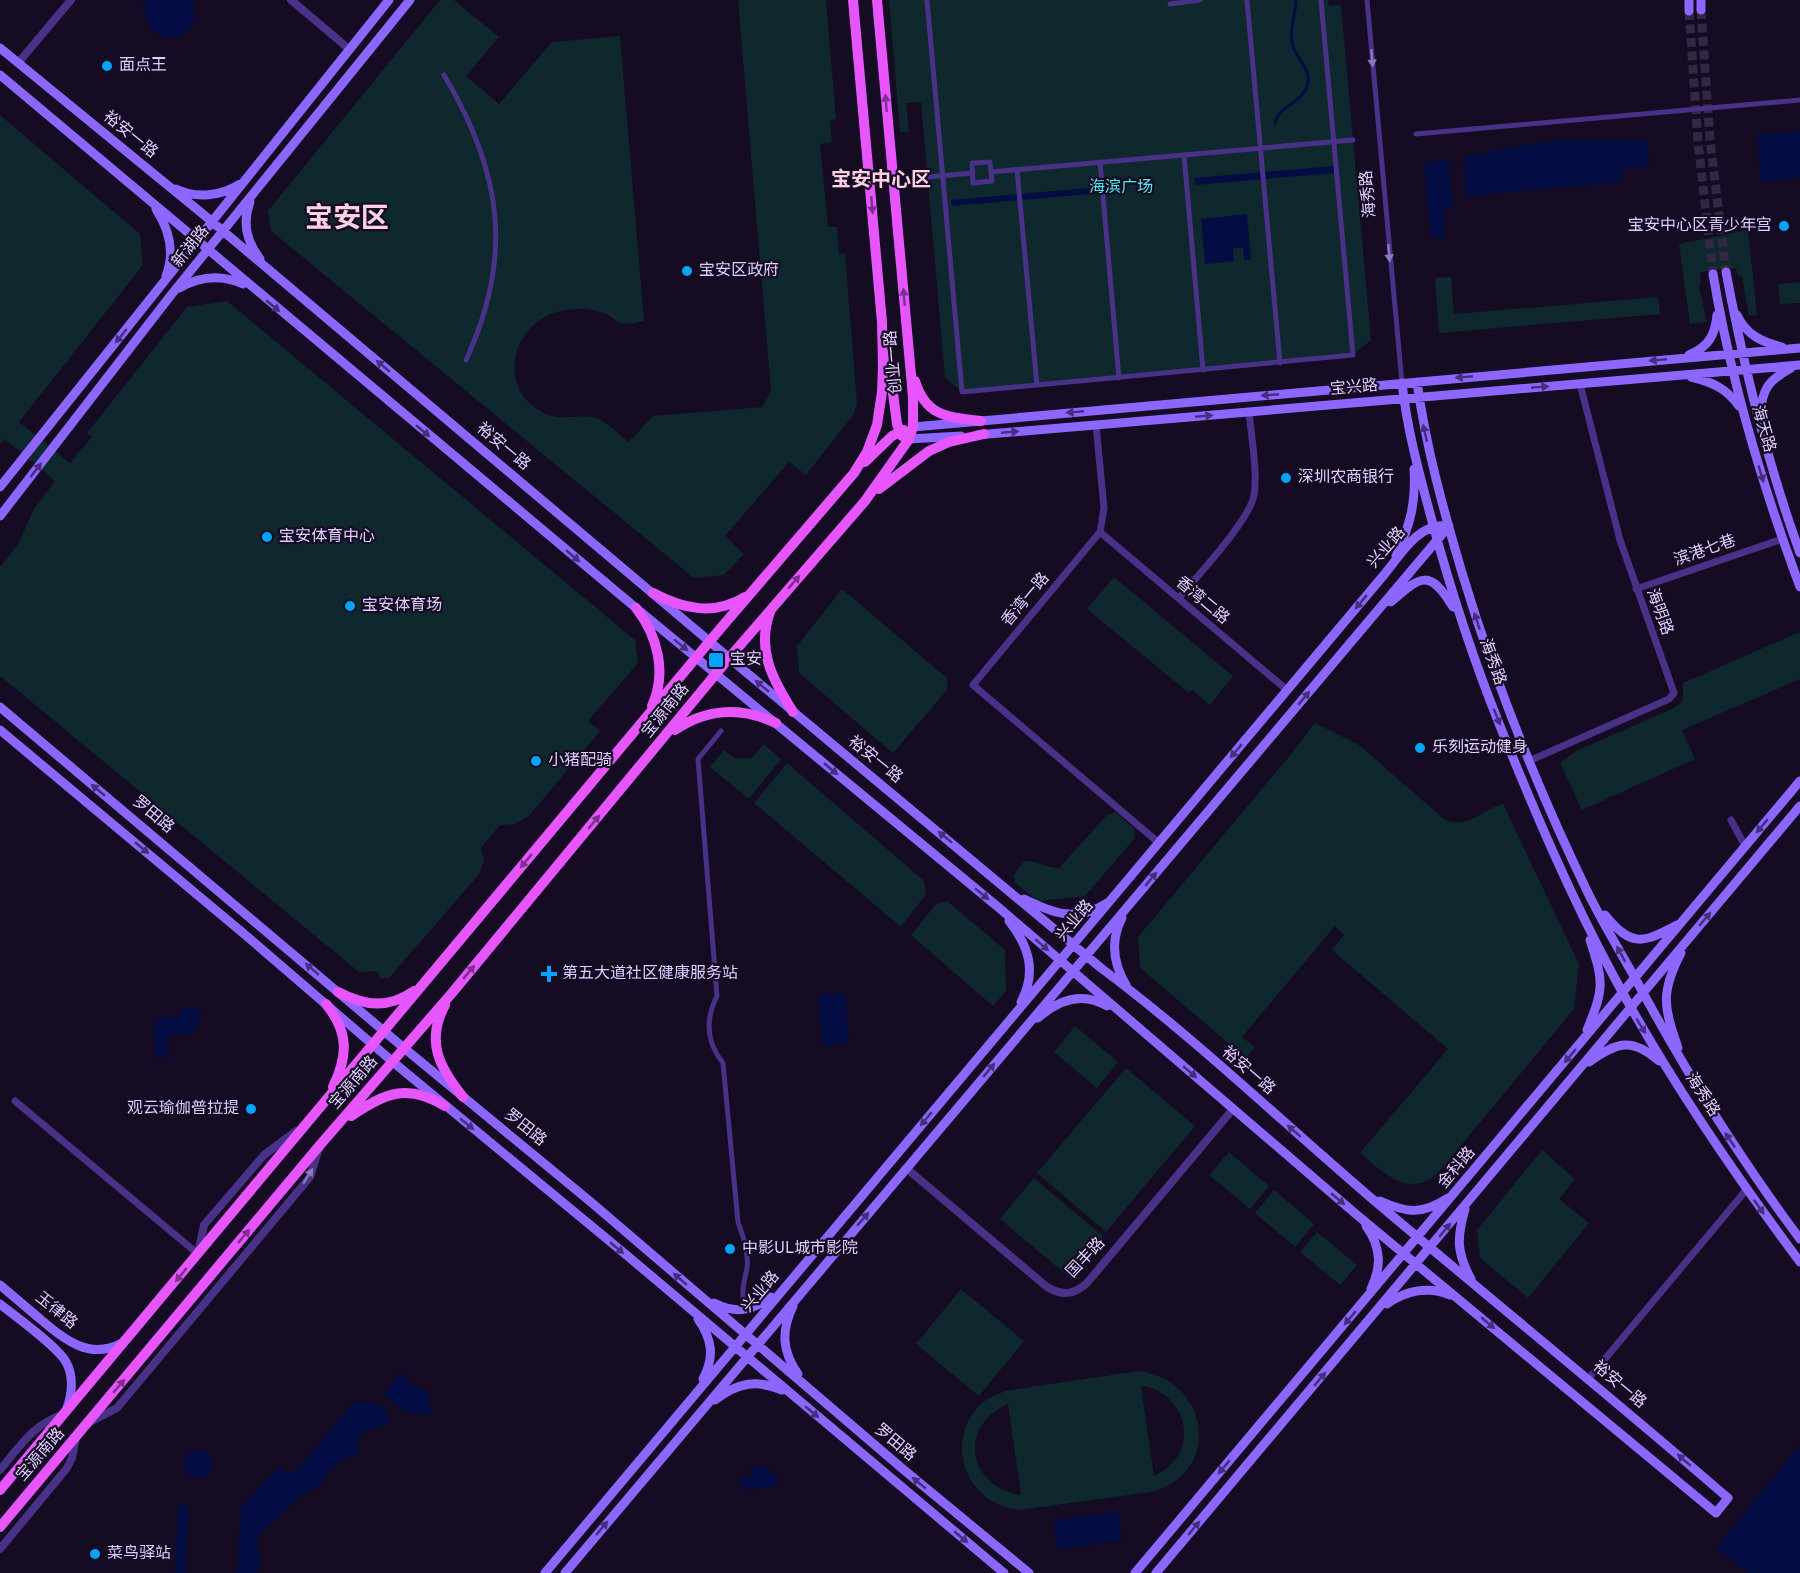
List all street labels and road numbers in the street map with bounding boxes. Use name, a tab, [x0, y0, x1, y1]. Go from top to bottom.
street label: 裕安一路	[99, 107, 161, 163]
street label: 海秀路	[1357, 169, 1381, 219]
street label: 新湖路	[168, 222, 214, 272]
street label: 创业一路	[881, 329, 907, 395]
street label: 宝兴路	[1329, 376, 1379, 400]
street label: 海天路	[1747, 403, 1779, 455]
street label: 裕安一路	[472, 419, 534, 475]
street label: 兴业路	[1364, 523, 1410, 573]
street label: 滨港七巷	[1671, 531, 1739, 571]
street label: 香湾一路	[998, 569, 1054, 631]
street label: 香湾二路	[1171, 573, 1233, 629]
street label: 海明路	[1641, 586, 1677, 638]
street label: 海秀路	[1474, 636, 1510, 688]
street label: 宝源南路	[638, 680, 694, 742]
street label: 裕安一路	[844, 732, 906, 788]
street label: 罗田路	[128, 792, 178, 838]
street label: 兴业路	[1052, 896, 1098, 946]
street label: 裕安一路	[1217, 1042, 1279, 1100]
street label: 宝源南路	[325, 1052, 383, 1114]
street label: 海秀路	[1681, 1069, 1723, 1121]
street label: 罗田路	[500, 1105, 550, 1151]
street label: 金科路	[1434, 1143, 1480, 1193]
street label: 国丰路	[1062, 1234, 1110, 1282]
street label: 兴业路	[738, 1267, 784, 1317]
street label: 玉律路	[31, 1288, 81, 1334]
street label: 裕安一路	[1588, 1357, 1650, 1413]
street label: 罗田路	[870, 1420, 920, 1466]
street label: 宝源南路	[12, 1424, 70, 1486]

